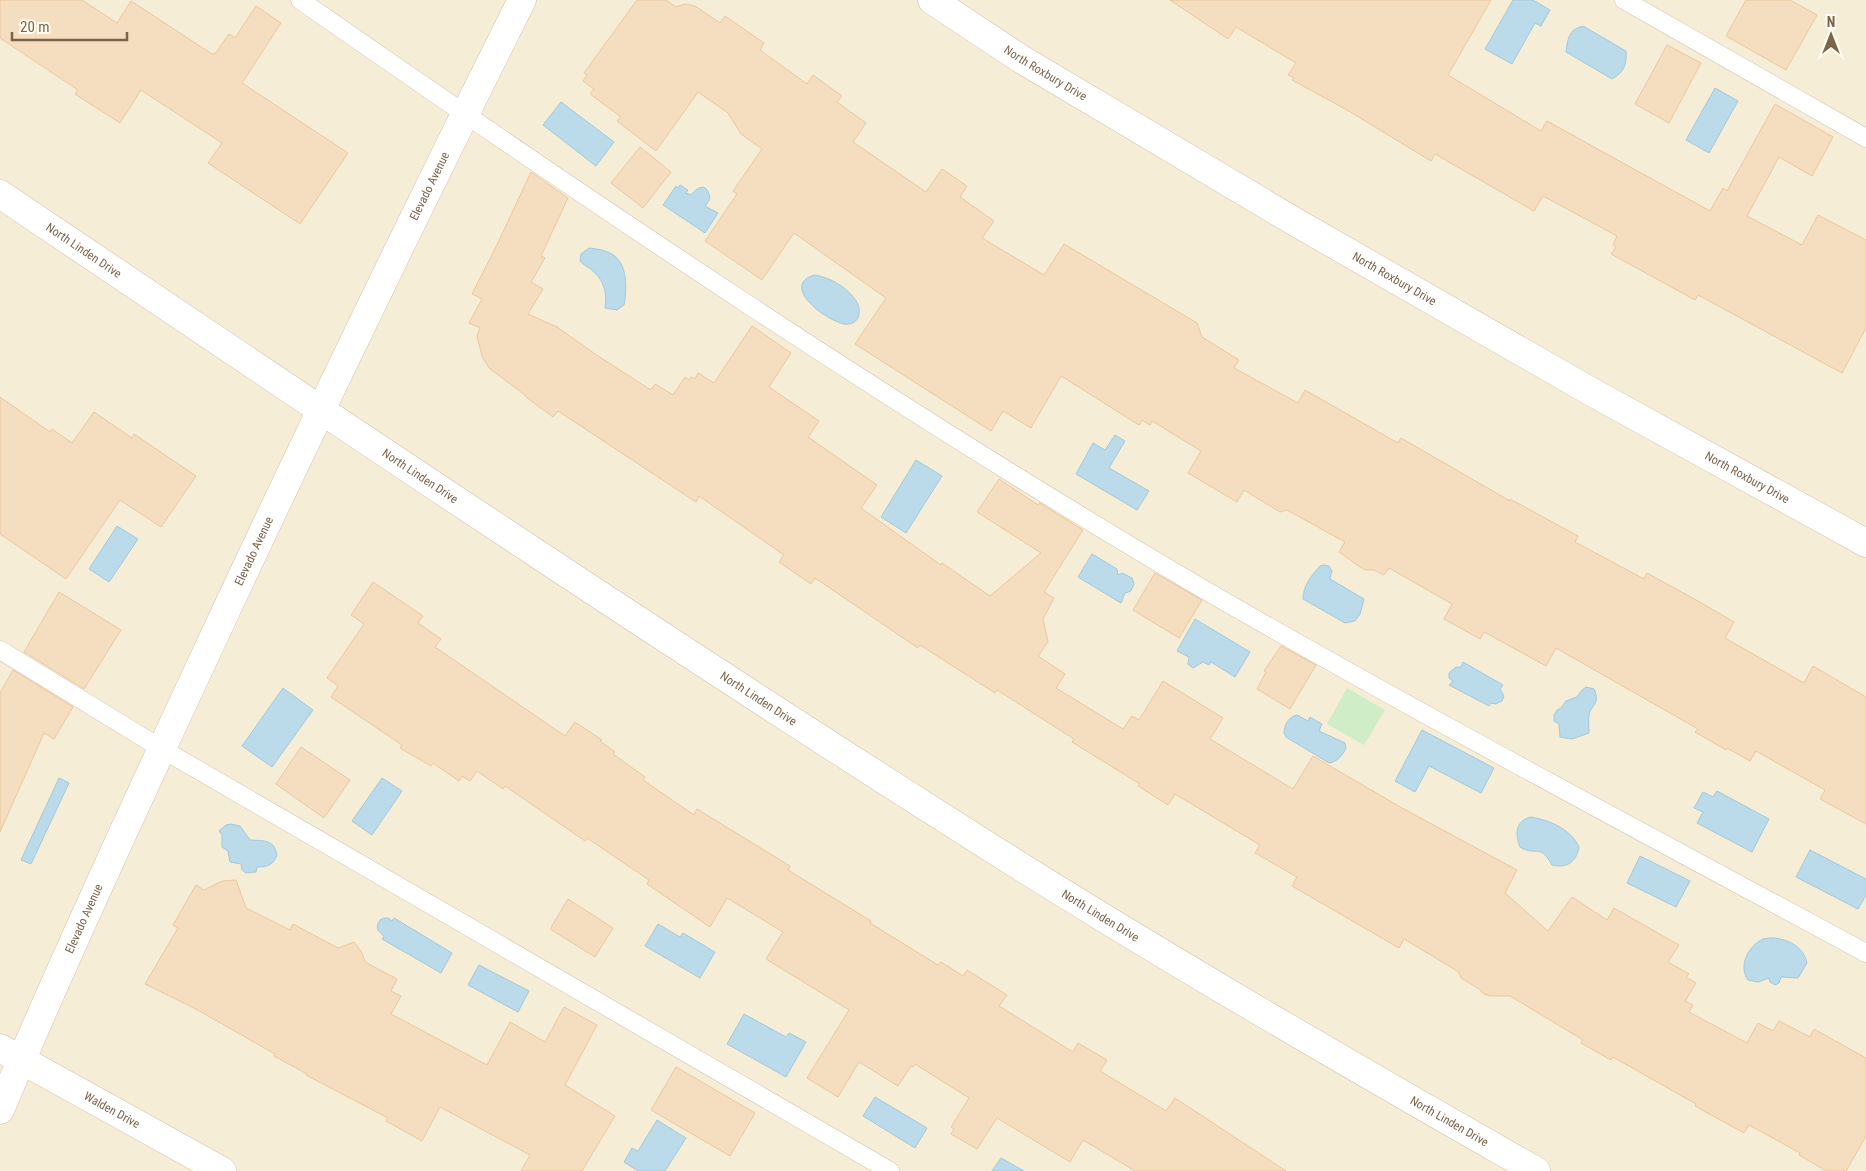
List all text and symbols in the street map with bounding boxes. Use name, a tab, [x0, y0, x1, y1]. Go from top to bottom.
scale bar	[12, 10, 128, 42]
north arrow	[1806, 10, 1856, 60]
text: N	[1827, 14, 1835, 30]
text: 20 m	[20, 18, 50, 36]
street label: North Roxbury Drive	[1001, 43, 1090, 104]
street label: Elevado Avenue	[407, 149, 452, 223]
street label: North Linden Drive	[43, 220, 124, 281]
street label: North Roxbury Drive	[1350, 249, 1439, 309]
street label: North Linden Drive	[380, 446, 461, 506]
street label: North Roxbury Drive	[1702, 449, 1792, 507]
street label: Elevado Avenue	[232, 514, 276, 588]
street label: North Linden Drive	[718, 669, 799, 729]
street label: Elevado Avenue	[62, 882, 106, 955]
street label: North Linden Drive	[1059, 887, 1142, 945]
street label: Walden Drive	[82, 1089, 143, 1131]
street label: North Linden Drive	[1408, 1093, 1491, 1150]

